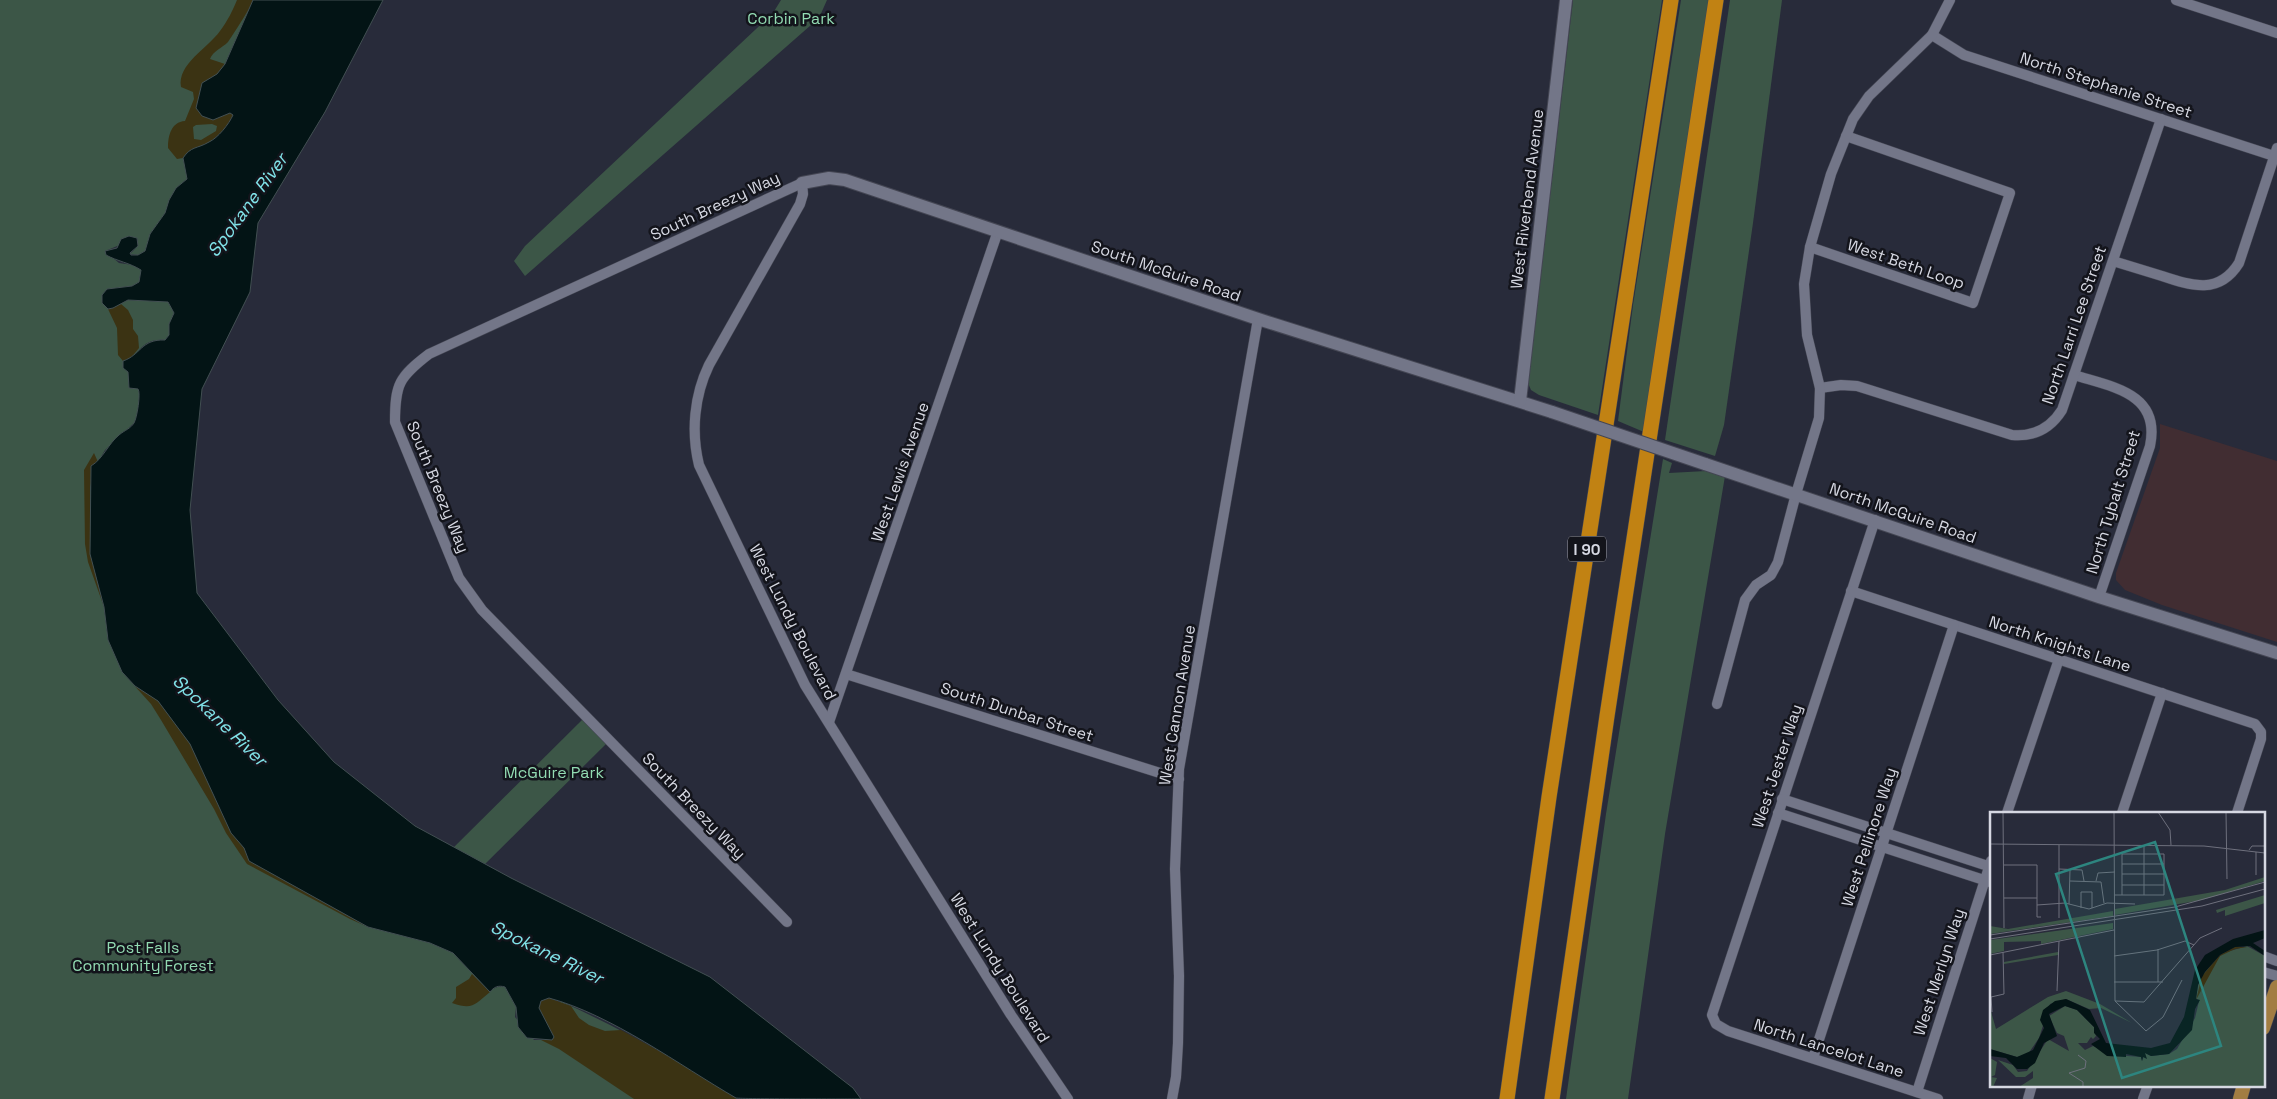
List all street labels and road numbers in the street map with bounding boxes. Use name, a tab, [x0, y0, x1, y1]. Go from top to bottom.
street label: North Stephanie Street	[2017, 47, 2195, 123]
street label: West Riverbend Avenue	[1506, 108, 1548, 290]
street label: South Breezy Way	[647, 167, 783, 245]
street label: West Beth Loop	[1845, 234, 1967, 294]
street label: South McGuire Road	[1088, 236, 1244, 306]
street label: North Larri Lee Street	[2037, 243, 2111, 407]
street label: West Lewis Avenue	[866, 399, 934, 545]
street label: South Breezy Way	[402, 418, 474, 556]
street label: North Tybalt Street	[2081, 428, 2145, 576]
street label: North McGuire Road	[1827, 478, 1979, 548]
road number: I 90	[1568, 536, 1606, 562]
street label: West Lundy Boulevard	[745, 540, 841, 704]
street label: North Knights Lane	[1986, 611, 2134, 677]
street label: West Cannon Avenue	[1154, 623, 1200, 787]
street label: South Dunbar Street	[938, 677, 1096, 747]
street label: West Jester Way	[1747, 701, 1807, 831]
street label: South Breezy Way	[638, 748, 750, 864]
street label: West Pellinore Way	[1837, 765, 1901, 909]
street label: West Lundy Boulevard	[945, 889, 1055, 1047]
street label: West Merlyn Way	[1909, 906, 1969, 1038]
street label: North Lancelot Lane	[1751, 1014, 1907, 1082]

